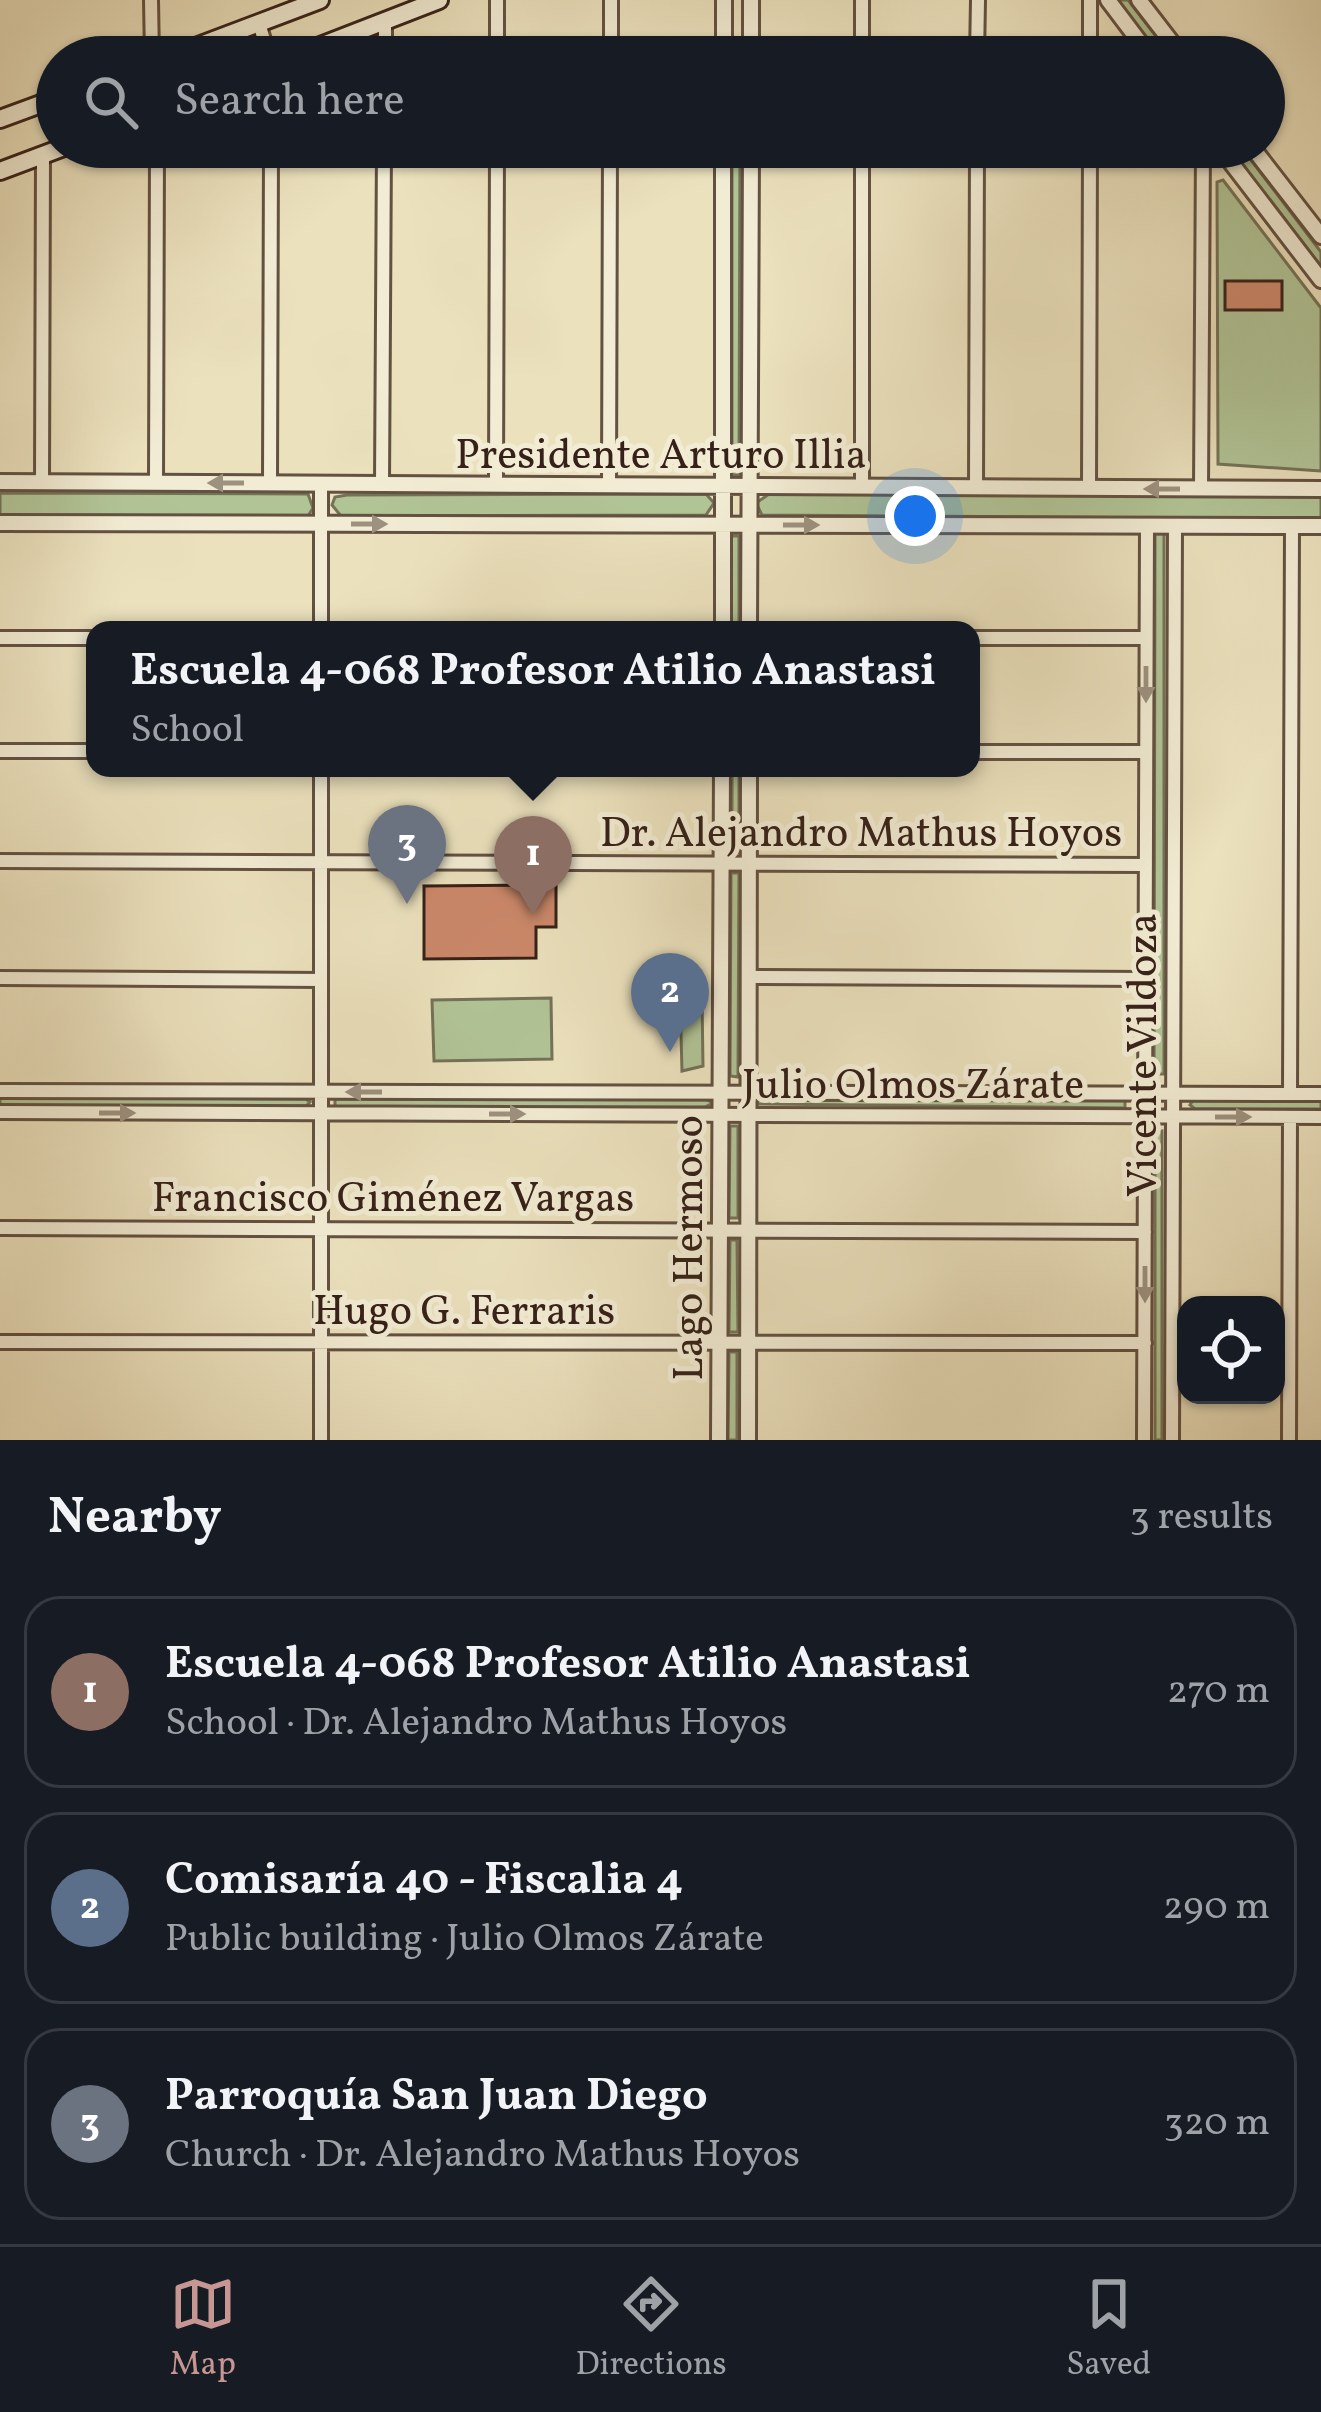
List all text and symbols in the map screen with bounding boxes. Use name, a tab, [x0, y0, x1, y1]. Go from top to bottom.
search box	[36, 36, 1285, 168]
icon: search	[78, 69, 144, 135]
text: Search here	[174, 71, 405, 134]
street label: Presidente Arturo Illia	[455, 428, 867, 487]
one-way arrow	[206, 474, 244, 493]
one-way arrow	[1142, 479, 1180, 499]
your location	[885, 486, 945, 546]
one-way arrow	[351, 514, 389, 534]
one-way arrow	[783, 515, 821, 535]
popup	[86, 621, 980, 777]
text: Escuela 4-068 Profesor Atilio Anastasi	[130, 641, 936, 704]
one-way arrow	[1136, 666, 1156, 704]
text: School	[130, 704, 244, 758]
pin: 3	[368, 805, 446, 904]
street label: Dr. Alejandro Mathus Hoyos	[600, 806, 1122, 865]
pin: 1	[494, 816, 572, 915]
street label: Vicente Vildoza	[1116, 913, 1175, 1197]
pin: 2	[631, 953, 709, 1052]
street label: Julio Olmos Zárate	[742, 1058, 1084, 1117]
one-way arrow	[344, 1082, 382, 1102]
one-way arrow	[99, 1103, 137, 1123]
one-way arrow	[489, 1104, 527, 1124]
one-way arrow	[1215, 1107, 1253, 1127]
street label: Lago Hermoso	[662, 1115, 721, 1381]
street label: Francisco Giménez Vargas	[152, 1171, 634, 1230]
one-way arrow	[1135, 1266, 1155, 1304]
street label: Hugo G. Ferraris	[313, 1284, 615, 1343]
map controls	[1177, 1296, 1285, 1404]
button: locate	[1177, 1296, 1285, 1404]
text: Nearby	[48, 1483, 222, 1554]
text: 3 results	[1130, 1491, 1273, 1545]
text: Escuela 4-068 Profesor Atilio Anastasi	[165, 1634, 971, 1697]
text: 1	[82, 1665, 98, 1719]
text: 270 m	[1167, 1665, 1270, 1719]
text: School · Dr. Alejandro Mathus Hoyos	[165, 1697, 787, 1751]
text: Comisaría 40 - Fiscalia 4	[165, 1850, 683, 1913]
text: 2	[80, 1881, 100, 1935]
text: 290 m	[1163, 1881, 1270, 1935]
text: Public building · Julio Olmos Zárate	[165, 1913, 764, 1967]
text: Parroquía San Juan Diego	[165, 2066, 708, 2129]
text: 3	[80, 2097, 100, 2151]
text: 320 m	[1164, 2097, 1270, 2151]
text: Church · Dr. Alejandro Mathus Hoyos	[165, 2129, 800, 2183]
tab: Map	[170, 2271, 236, 2389]
tab: Directions	[575, 2271, 727, 2389]
tab: Saved	[1066, 2271, 1151, 2389]

